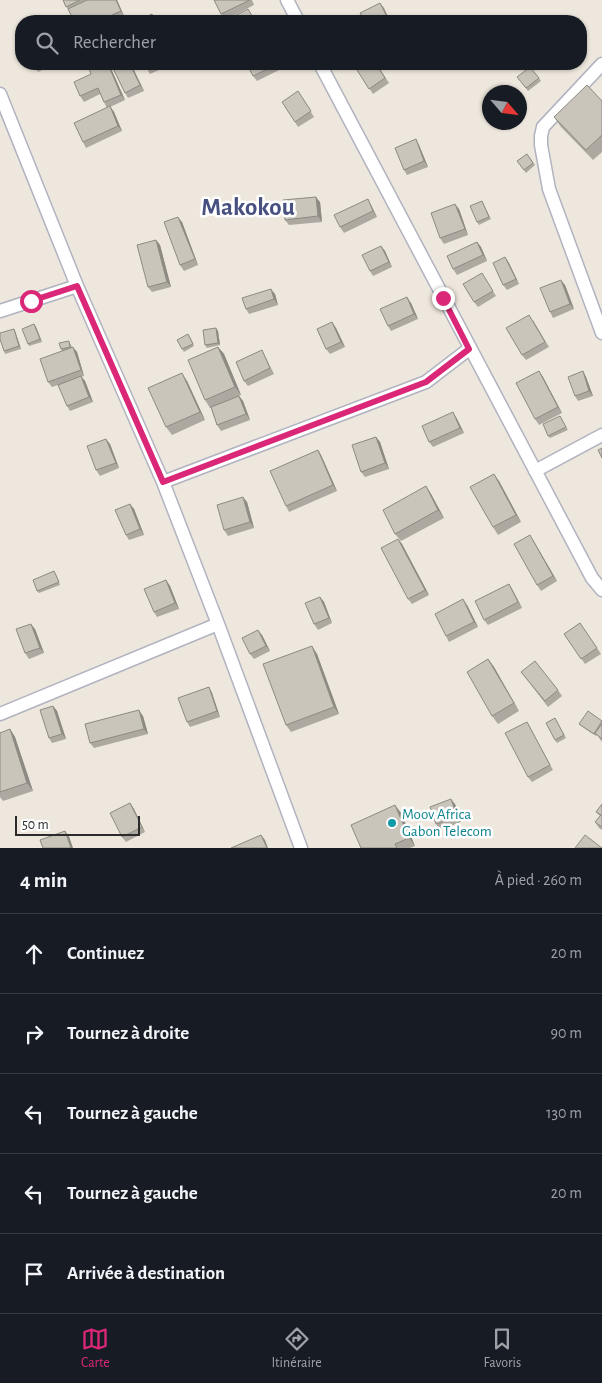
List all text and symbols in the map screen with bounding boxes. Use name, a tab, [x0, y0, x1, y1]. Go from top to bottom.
search box	[15, 15, 587, 70]
icon: search	[33, 29, 61, 57]
text: Rechercher	[73, 33, 156, 52]
north arrow	[482, 85, 527, 130]
district label: Makokou	[201, 195, 295, 220]
route end	[432, 287, 455, 310]
route start	[20, 290, 43, 313]
place label: Moov Africa Gabon Telecom	[402, 807, 492, 839]
scale bar	[15, 813, 140, 836]
marker: Moov Africa Gabon Telecom	[386, 817, 398, 829]
text: 50 m	[22, 818, 49, 832]
text: 4 min	[20, 870, 67, 891]
text: À pied · 260 m	[495, 872, 582, 888]
icon: ahead	[20, 940, 48, 968]
text: Continuez	[67, 944, 144, 963]
text: 20 m	[551, 945, 582, 961]
icon: right	[20, 1020, 48, 1048]
text: Tournez à droite	[67, 1024, 189, 1043]
text: 90 m	[551, 1025, 582, 1041]
icon: left	[20, 1100, 48, 1128]
text: Tournez à gauche	[67, 1104, 198, 1123]
text: 130 m	[546, 1105, 582, 1121]
icon: left	[20, 1180, 48, 1208]
text: Tournez à gauche	[67, 1184, 198, 1203]
text: 20 m	[551, 1185, 582, 1201]
icon: arrive	[20, 1260, 48, 1288]
text: Arrivée à destination	[67, 1264, 225, 1283]
tab: Carte	[81, 1325, 110, 1372]
tab: Itinéraire	[271, 1325, 322, 1372]
tab: Favoris	[484, 1325, 521, 1372]

